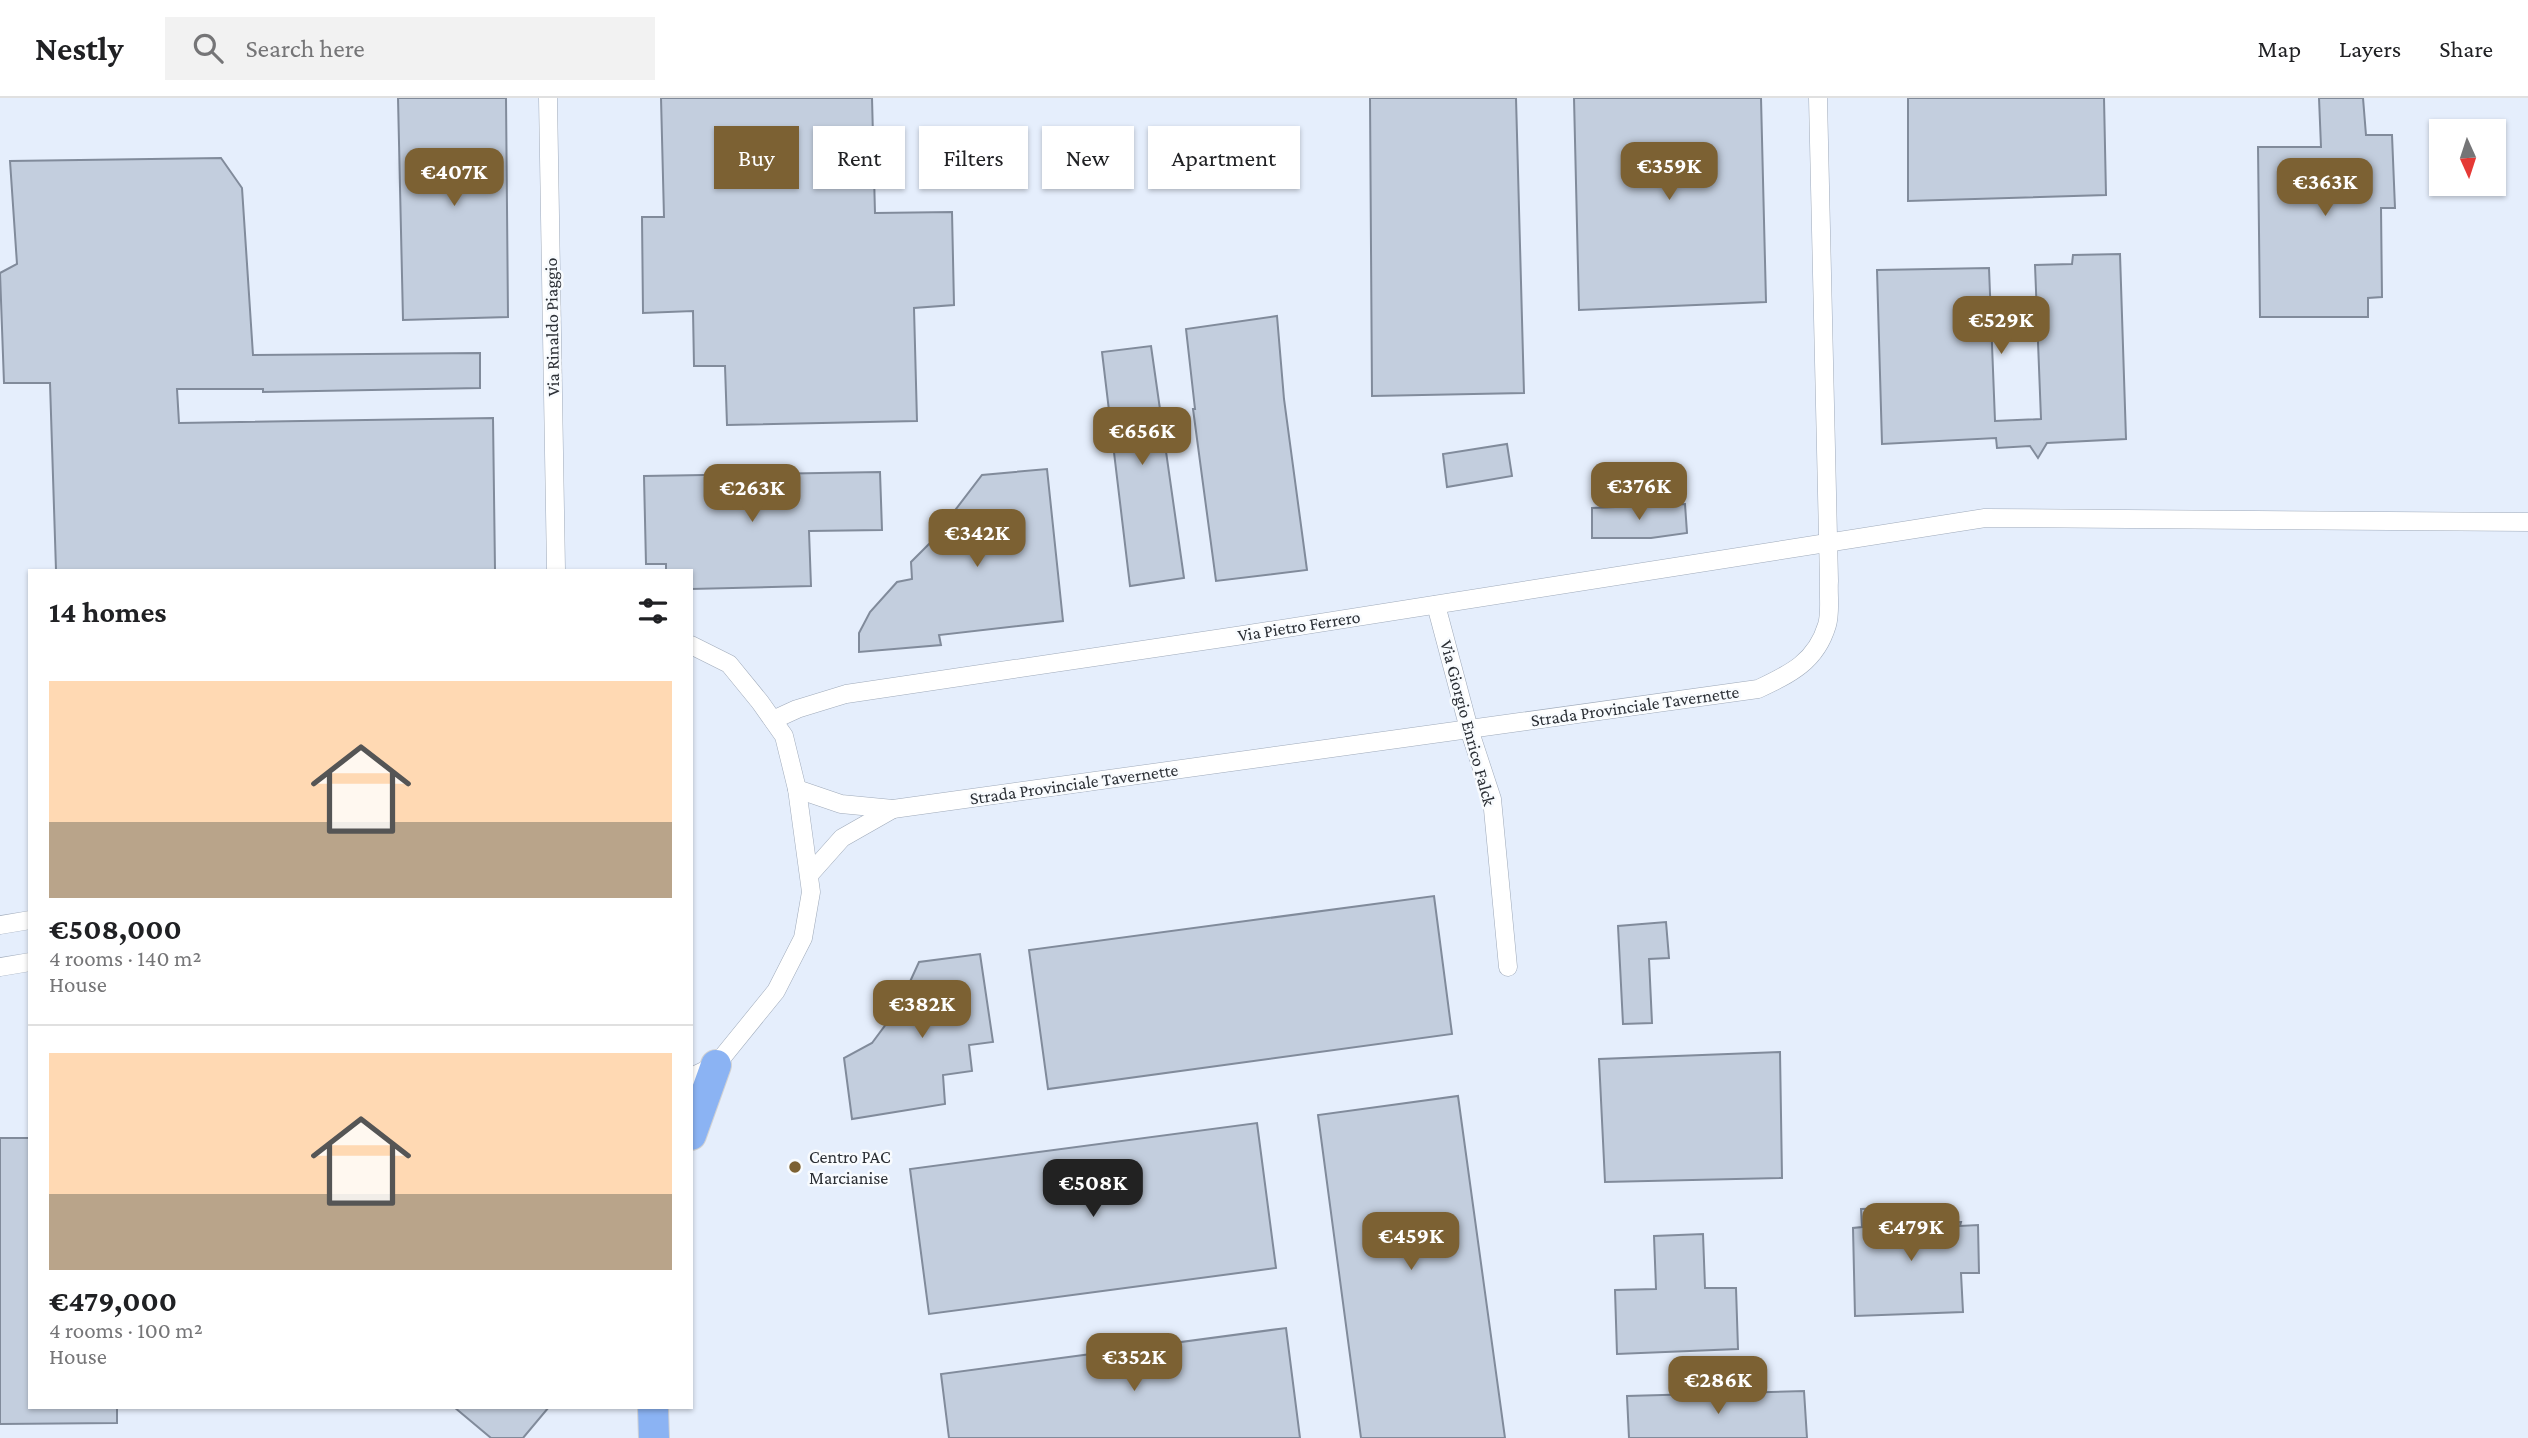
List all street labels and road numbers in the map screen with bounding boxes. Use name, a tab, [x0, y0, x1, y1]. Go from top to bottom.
street label: Via Rinaldo Piaggio	[541, 257, 563, 397]
street label: Via Pietro Ferrero	[1236, 606, 1362, 646]
street label: Via Giorgio Enrico Falck	[1436, 638, 1500, 809]
street label: Strada Provinciale Tavernette	[1529, 681, 1741, 731]
street label: Strada Provinciale Tavernette	[968, 759, 1180, 809]

